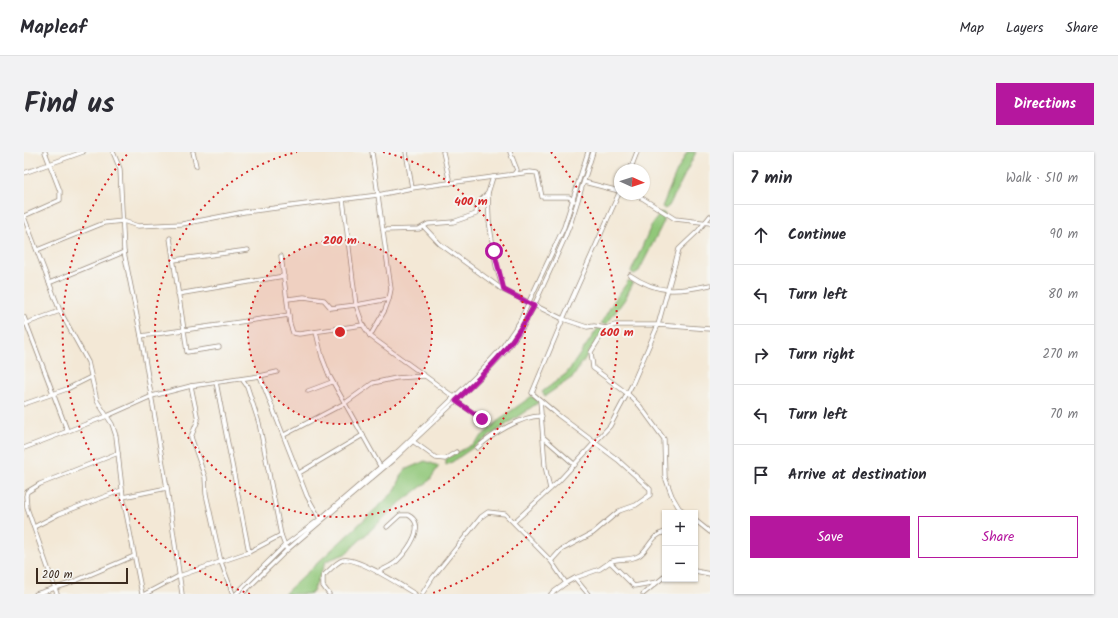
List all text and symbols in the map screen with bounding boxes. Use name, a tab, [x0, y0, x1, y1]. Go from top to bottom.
text: Mapleaf	[20, 13, 87, 43]
text: Map	[960, 17, 984, 39]
text: Layers	[1006, 17, 1044, 39]
text: Share	[1066, 17, 1098, 39]
text: Find us	[24, 82, 115, 127]
button: Directions	[996, 83, 1094, 125]
north arrow	[614, 164, 650, 200]
text: 7 min	[750, 165, 792, 192]
text: Walk · 510 m	[1006, 168, 1078, 189]
text: 400 m	[454, 192, 488, 211]
text: Continue	[788, 223, 846, 247]
icon: ahead	[750, 224, 772, 246]
text: 90 m	[1050, 224, 1078, 245]
text: 200 m	[323, 231, 357, 250]
route start	[485, 242, 503, 260]
text: Turn left	[788, 283, 848, 307]
icon: left	[750, 284, 772, 306]
text: 80 m	[1048, 284, 1078, 305]
text: 600 m	[600, 323, 634, 342]
centre of rings	[333, 325, 347, 339]
text: Turn right	[788, 343, 855, 367]
icon: right	[750, 344, 772, 366]
text: 270 m	[1042, 344, 1078, 365]
text: Turn left	[788, 403, 848, 427]
icon: left	[750, 404, 772, 426]
text: 70 m	[1050, 404, 1078, 425]
route end	[473, 410, 491, 428]
text: Arrive at destination	[788, 463, 927, 487]
icon: arrive	[750, 464, 772, 486]
map controls	[662, 510, 698, 582]
button: +	[662, 510, 698, 546]
button: Save	[750, 516, 910, 558]
button: Share	[918, 516, 1078, 558]
button: −	[662, 546, 698, 582]
scale bar	[36, 566, 128, 585]
text: 200 m	[42, 566, 73, 584]

